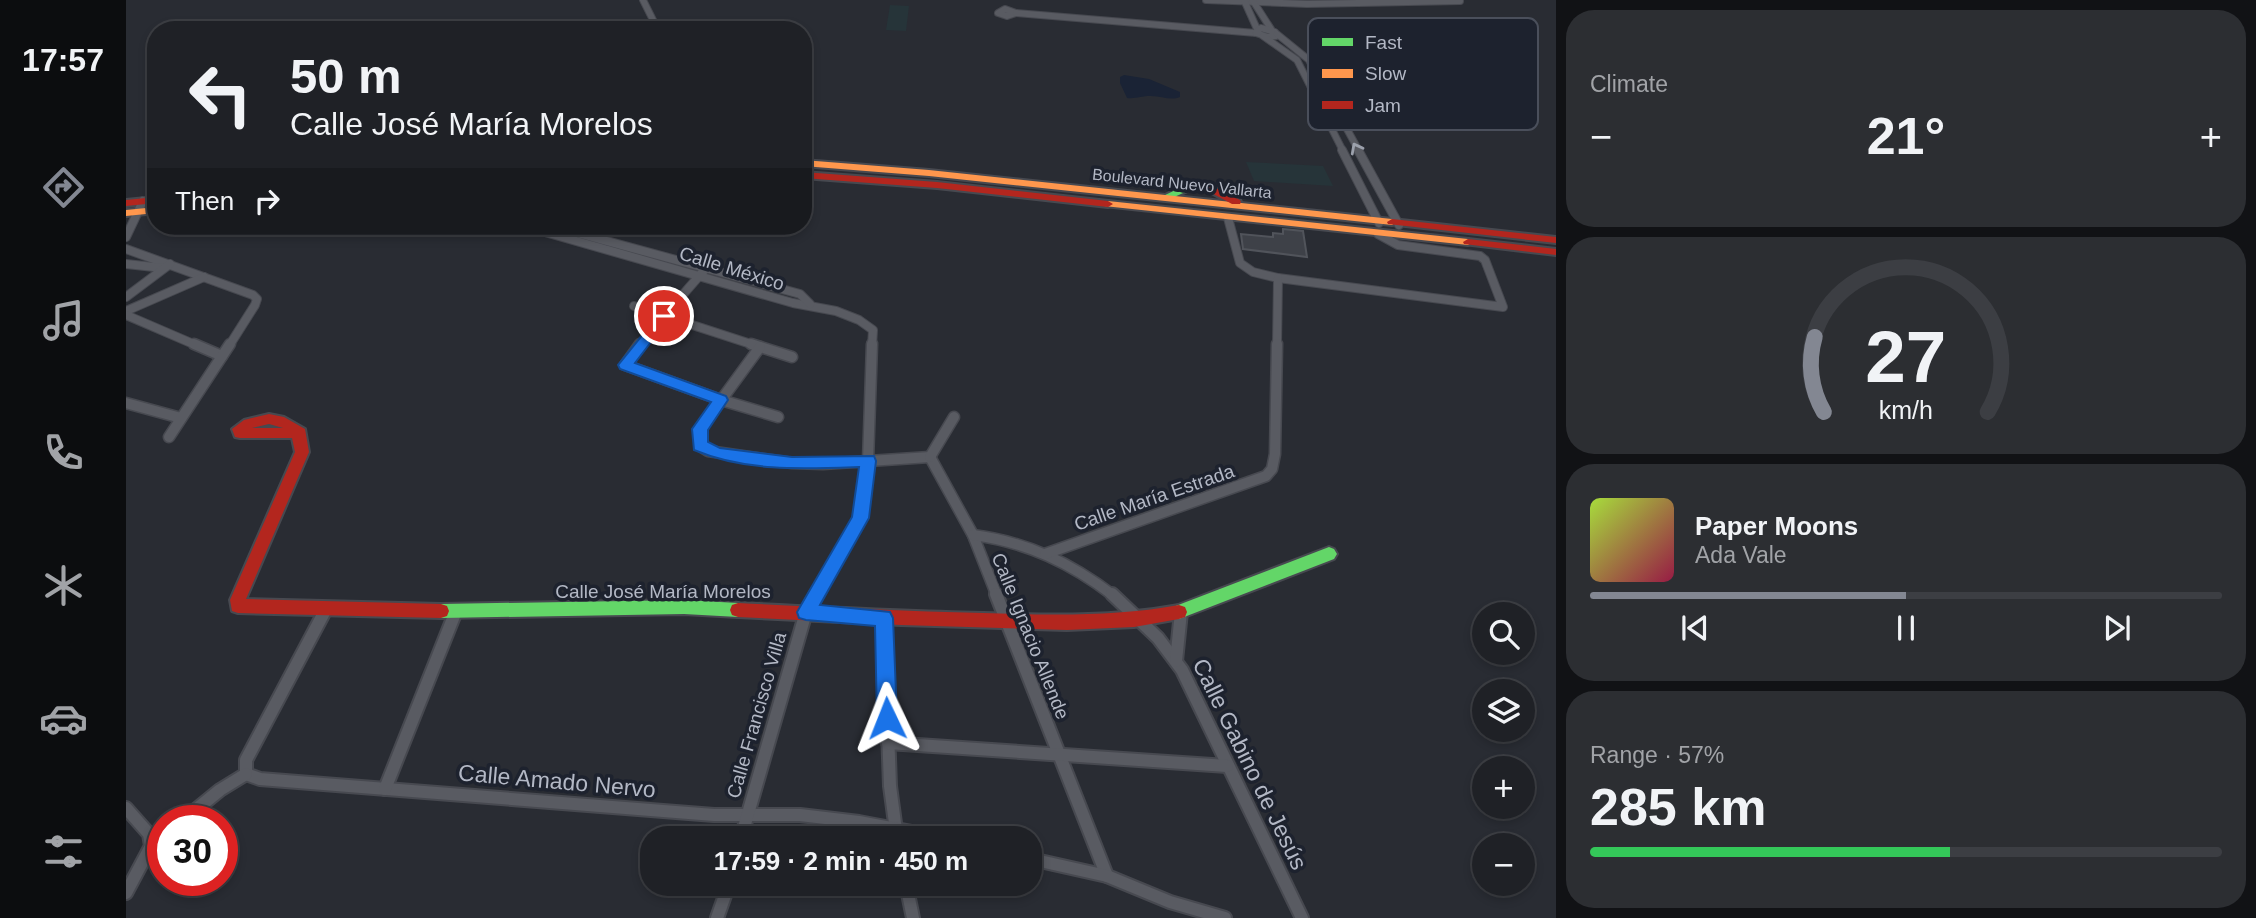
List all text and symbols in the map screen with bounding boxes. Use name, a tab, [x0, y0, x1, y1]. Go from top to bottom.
legend	[1308, 18, 1538, 130]
text: Fast	[1365, 32, 1403, 53]
text: 17:57	[22, 42, 104, 78]
icon: left	[175, 49, 266, 140]
text: 50 m	[290, 49, 402, 103]
text: Slow	[1365, 63, 1406, 84]
text: Climate	[1590, 71, 1668, 97]
text: Jam	[1365, 95, 1401, 116]
text: Calle José María Morelos	[290, 106, 653, 142]
text: 21°	[1867, 107, 1945, 165]
text: −	[1590, 116, 1612, 158]
text: +	[2200, 116, 2222, 158]
one-way arrow	[1351, 143, 1364, 155]
icon: directions	[39, 163, 88, 212]
street label: Boulevard Nuevo Vallarta	[1091, 166, 1273, 201]
icon: right	[248, 182, 286, 220]
text: Then	[175, 186, 234, 216]
street label: Calle México	[677, 243, 787, 294]
pin	[634, 286, 694, 346]
icon: music	[39, 296, 88, 345]
icon: arrive	[645, 297, 683, 335]
text: 27	[1866, 316, 1946, 397]
text: km/h	[1879, 395, 1933, 423]
icon: phone	[39, 428, 88, 477]
street label: Calle María Estrada	[1071, 460, 1237, 535]
text: Paper Moons	[1695, 511, 1858, 541]
text: Ada Vale	[1695, 542, 1787, 568]
street label: Calle Ignacio Allende	[988, 550, 1074, 722]
icon: climate	[39, 561, 88, 610]
street label: Calle José María Morelos	[555, 581, 771, 602]
map controls	[1472, 602, 1535, 896]
button: search	[1472, 602, 1535, 665]
icon: previous	[1676, 609, 1714, 647]
icon: pause	[1887, 609, 1925, 647]
icon: next	[2098, 609, 2136, 647]
street label: Calle Francisco Villa	[723, 629, 790, 801]
street label: Calle Gabino de Jesús	[1188, 654, 1312, 874]
button: layers	[1472, 679, 1535, 742]
position arrow	[850, 681, 924, 755]
icon: car	[39, 694, 88, 743]
text: Range · 57%	[1590, 742, 1724, 768]
button: +	[1472, 756, 1535, 819]
street label: Calle Amado Nervo	[457, 759, 657, 803]
text: 285 km	[1590, 778, 1766, 836]
speed limit sign: 30	[147, 805, 238, 896]
icon: filters	[39, 827, 88, 876]
button: −	[1472, 833, 1535, 896]
text: 17:59 · 2 min · 450 m	[714, 846, 968, 876]

